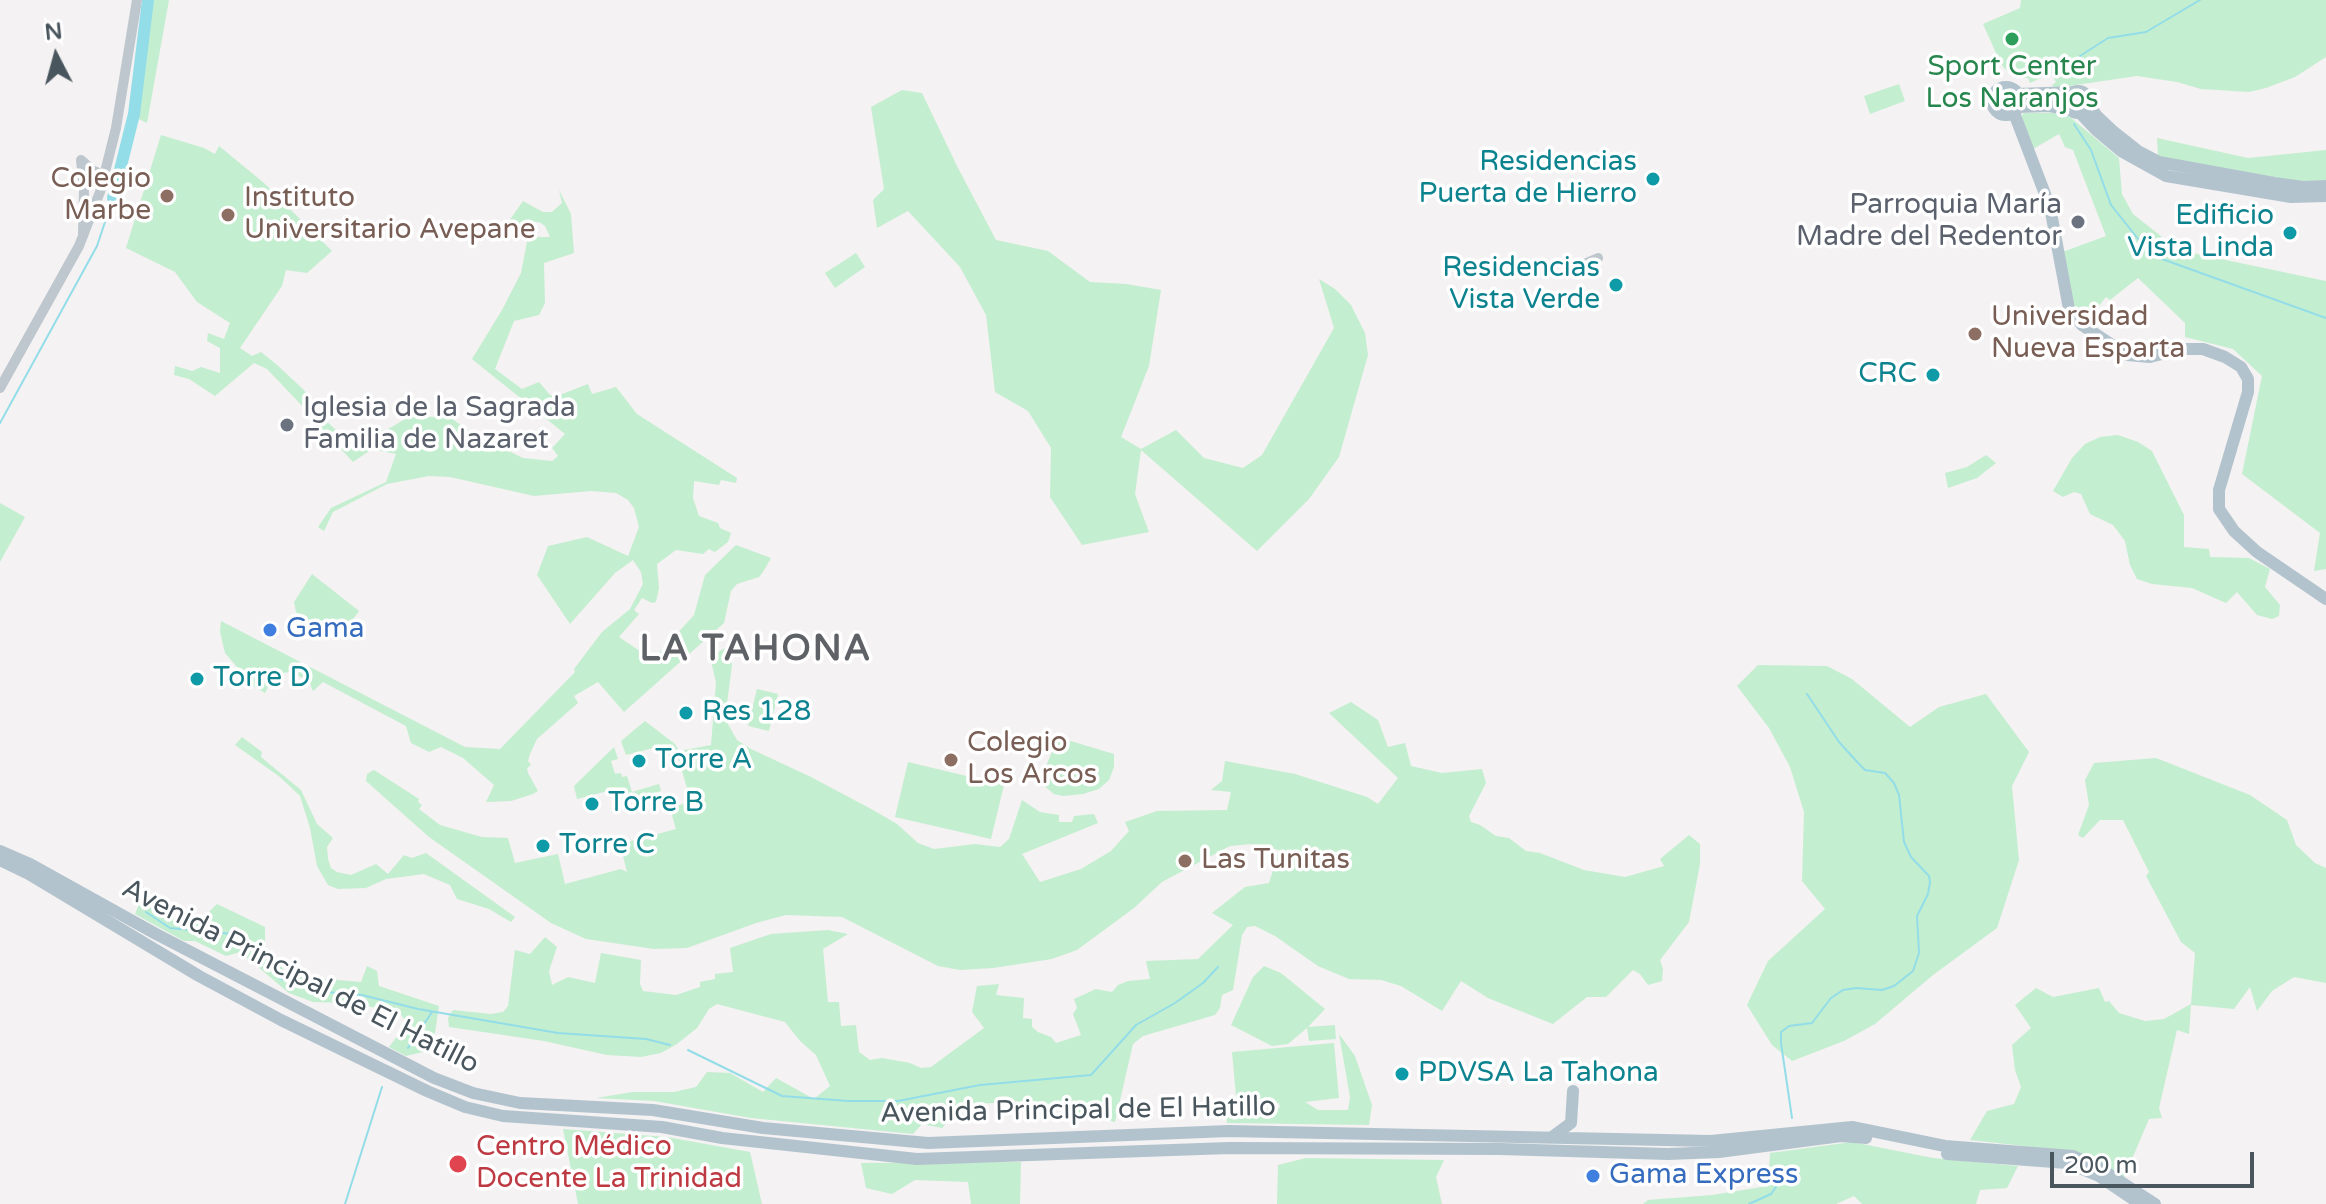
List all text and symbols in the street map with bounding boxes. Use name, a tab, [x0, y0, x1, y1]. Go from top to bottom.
north arrow	[16, 16, 96, 96]
text: N	[43, 18, 64, 46]
marker: Sport Center Los Naranjos	[2003, 30, 2021, 48]
place label: Sport Center Los Naranjos	[1925, 51, 2099, 117]
place label: Residencias Puerta de Hierro	[1419, 146, 1637, 212]
place label: Colegio Marbe	[50, 163, 151, 229]
marker: Residencias Puerta de Hierro	[1644, 170, 1662, 188]
place label: Instituto Universitario Avepane	[244, 182, 535, 248]
marker: Colegio Marbe	[158, 187, 176, 205]
place label: Parroquia María Madre del Redentor	[1796, 189, 2062, 255]
place label: Edificio Vista Linda	[2127, 200, 2274, 266]
marker: Instituto Universitario Avepane	[219, 206, 237, 224]
marker: Parroquia María Madre del Redentor	[2069, 213, 2087, 231]
marker: Edificio Vista Linda	[2281, 224, 2299, 242]
place label: Residencias Vista Verde	[1442, 252, 1600, 318]
marker: Residencias Vista Verde	[1607, 276, 1625, 294]
place label: Universidad Nueva Esparta	[1991, 301, 2185, 367]
marker: Universidad Nueva Esparta	[1966, 325, 1984, 343]
place label: CRC	[1858, 358, 1917, 392]
marker: CRC	[1924, 366, 1942, 384]
place label: Iglesia de la Sagrada Familia de Nazaret	[303, 392, 576, 458]
marker: Iglesia de la Sagrada Familia de Nazaret	[278, 416, 296, 434]
place label: Gama	[286, 613, 364, 647]
marker: Gama	[261, 621, 279, 639]
district label: LA TAHONA	[640, 629, 872, 673]
place label: Torre D	[213, 662, 310, 696]
marker: Torre D	[188, 670, 206, 688]
place label: Res 128	[702, 696, 811, 730]
marker: Res 128	[677, 704, 695, 722]
place label: Colegio Los Arcos	[967, 727, 1097, 793]
place label: Torre A	[655, 744, 752, 778]
marker: Colegio Los Arcos	[942, 751, 960, 769]
marker: Torre A	[630, 752, 648, 770]
place label: Torre B	[608, 787, 704, 821]
marker: Torre B	[583, 795, 601, 813]
place label: Torre C	[559, 829, 655, 863]
marker: Torre C	[534, 837, 552, 855]
place label: Las Tunitas	[1201, 844, 1350, 878]
marker: Las Tunitas	[1176, 852, 1194, 870]
street label: Avenida Principal de El Hatillo	[116, 872, 484, 1082]
place label: PDVSA La Tahona	[1418, 1057, 1659, 1091]
marker: PDVSA La Tahona	[1393, 1065, 1411, 1083]
street label: Avenida Principal de El Hatillo	[880, 1091, 1276, 1131]
place label: Centro Médico Docente La Trinidad	[476, 1131, 742, 1197]
scale bar	[2054, 1136, 2258, 1186]
text: 200 m	[2064, 1151, 2138, 1180]
marker: Centro Médico Docente La Trinidad	[447, 1153, 469, 1175]
place label: Gama Express	[1609, 1159, 1798, 1193]
marker: Gama Express	[1584, 1167, 1602, 1185]

